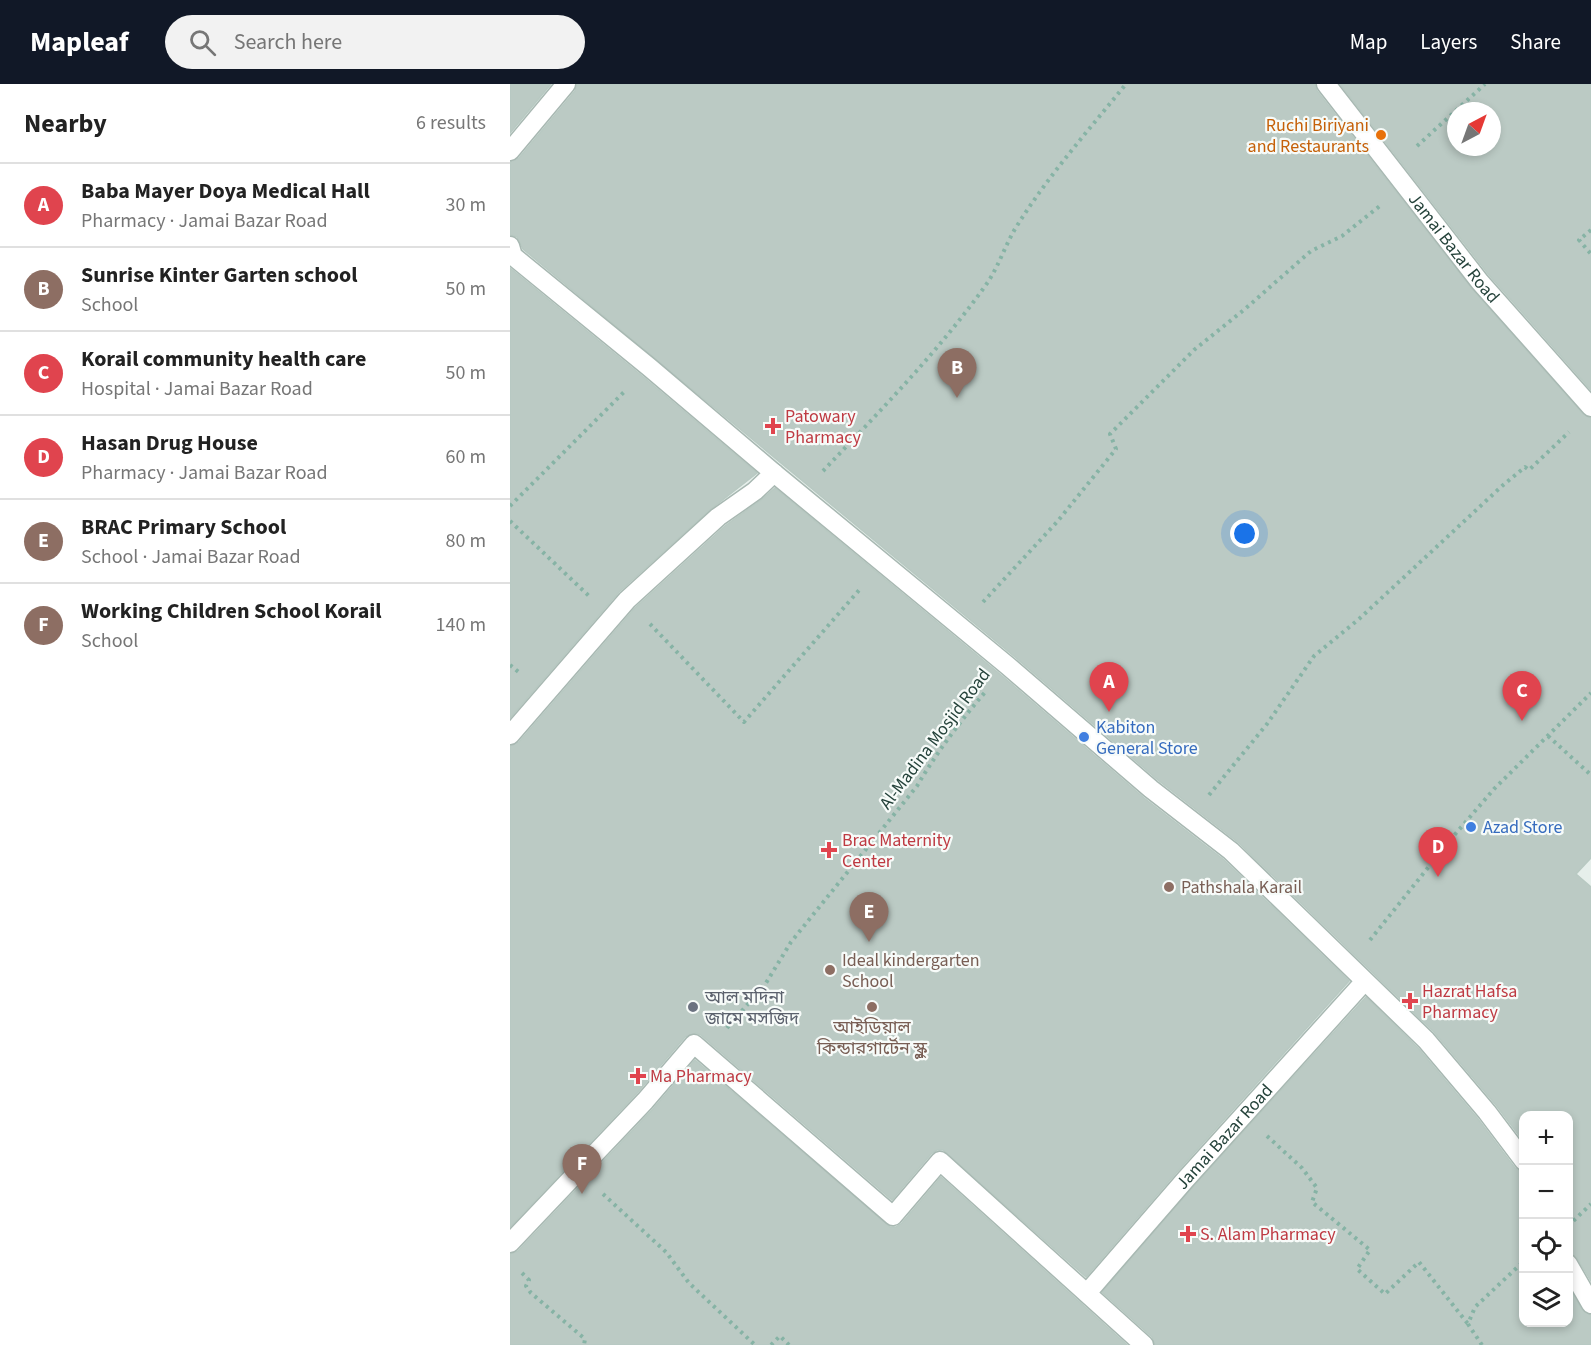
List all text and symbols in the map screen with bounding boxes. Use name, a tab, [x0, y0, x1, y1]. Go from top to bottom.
search box	[165, 15, 585, 69]
text: Mapleaf	[30, 22, 129, 62]
icon: search	[186, 26, 219, 59]
text: Search here	[234, 26, 342, 58]
text: Map	[1350, 27, 1387, 57]
text: Layers	[1420, 27, 1477, 57]
text: Share	[1510, 27, 1561, 57]
north arrow	[1447, 102, 1501, 156]
text: Nearby	[24, 105, 107, 142]
text: 6 results	[416, 109, 486, 137]
place label: Ruchi Biriyani and Restaurants	[1248, 113, 1369, 159]
marker: Ruchi Biriyani and Restaurants	[1374, 128, 1388, 142]
text: Baba Mayer Doya Medical Hall	[81, 175, 370, 207]
street label: Jamai Bazar Road	[1403, 188, 1505, 308]
text: A	[38, 191, 49, 219]
text: 30 m	[446, 191, 486, 219]
text: Pharmacy · Jamai Bazar Road	[81, 207, 328, 235]
text: Sunrise Kinter Garten school	[81, 259, 358, 291]
text: B	[37, 275, 50, 303]
text: 50 m	[446, 275, 486, 303]
text: School	[81, 291, 138, 319]
text: Korail community health care	[81, 343, 367, 375]
pin: B	[938, 348, 976, 398]
text: C	[38, 359, 49, 387]
text: 50 m	[446, 359, 486, 387]
text: Hospital · Jamai Bazar Road	[81, 375, 313, 403]
place label: Patowary Pharmacy	[785, 404, 862, 450]
marker: Patowary Pharmacy	[766, 419, 780, 433]
text: Hasan Drug House	[81, 427, 258, 459]
text: D	[37, 443, 50, 471]
text: 60 m	[446, 443, 486, 471]
text: Pharmacy · Jamai Bazar Road	[81, 459, 328, 487]
text: BRAC Primary School	[81, 511, 286, 543]
your location	[1230, 519, 1259, 548]
text: E	[38, 527, 49, 555]
text: 80 m	[446, 527, 486, 555]
text: School · Jamai Bazar Road	[81, 543, 301, 571]
text: Working Children School Korail	[81, 595, 382, 627]
text: F	[38, 611, 49, 639]
text: 140 m	[436, 611, 486, 639]
text: School	[81, 627, 138, 655]
pin: A	[1090, 662, 1128, 712]
street label: Al-Madina Mosjid Road	[874, 663, 996, 815]
pin: C	[1502, 672, 1542, 721]
place label: Kabiton General Store	[1096, 715, 1198, 761]
marker: Kabiton General Store	[1077, 730, 1091, 744]
place label: Azad Store	[1483, 815, 1563, 840]
marker: Azad Store	[1464, 820, 1478, 834]
place label: Brac Maternity Center	[842, 828, 952, 874]
pin: D	[1418, 828, 1458, 877]
marker: Brac Maternity Center	[820, 841, 838, 859]
place label: Pathshala Karail	[1181, 875, 1302, 900]
marker: Pathshala Karail	[1162, 880, 1176, 894]
pin: E	[850, 892, 888, 942]
place label: Ideal kindergarten School	[842, 948, 980, 994]
marker: Ideal kindergarten School	[823, 963, 837, 977]
place label: Hazrat Hafsa Pharmacy	[1422, 979, 1517, 1025]
place label: আল মদিনা জামে মসজিদ	[704, 985, 800, 1031]
marker: Hazrat Hafsa Pharmacy	[1403, 994, 1417, 1008]
marker: আল মদিনা জামে মসজিদ	[686, 1000, 700, 1014]
marker: আইডিয়াল কিন্ডারগার্টেন স্কুল	[865, 1000, 879, 1014]
place label: আইডিয়াল কিন্ডারগার্টেন স্কুল	[816, 1015, 927, 1061]
place label: Ma Pharmacy	[650, 1064, 752, 1089]
marker: Ma Pharmacy	[631, 1069, 645, 1083]
street label: Jamai Bazar Road	[1170, 1078, 1278, 1195]
map controls	[1519, 1111, 1573, 1327]
button: +	[1519, 1111, 1573, 1165]
pin: F	[562, 1144, 602, 1194]
button: −	[1519, 1165, 1573, 1219]
button: locate	[1519, 1219, 1573, 1273]
place label: S. Alam Pharmacy	[1200, 1222, 1336, 1247]
marker: S. Alam Pharmacy	[1181, 1227, 1195, 1241]
button: layers	[1519, 1273, 1573, 1327]

